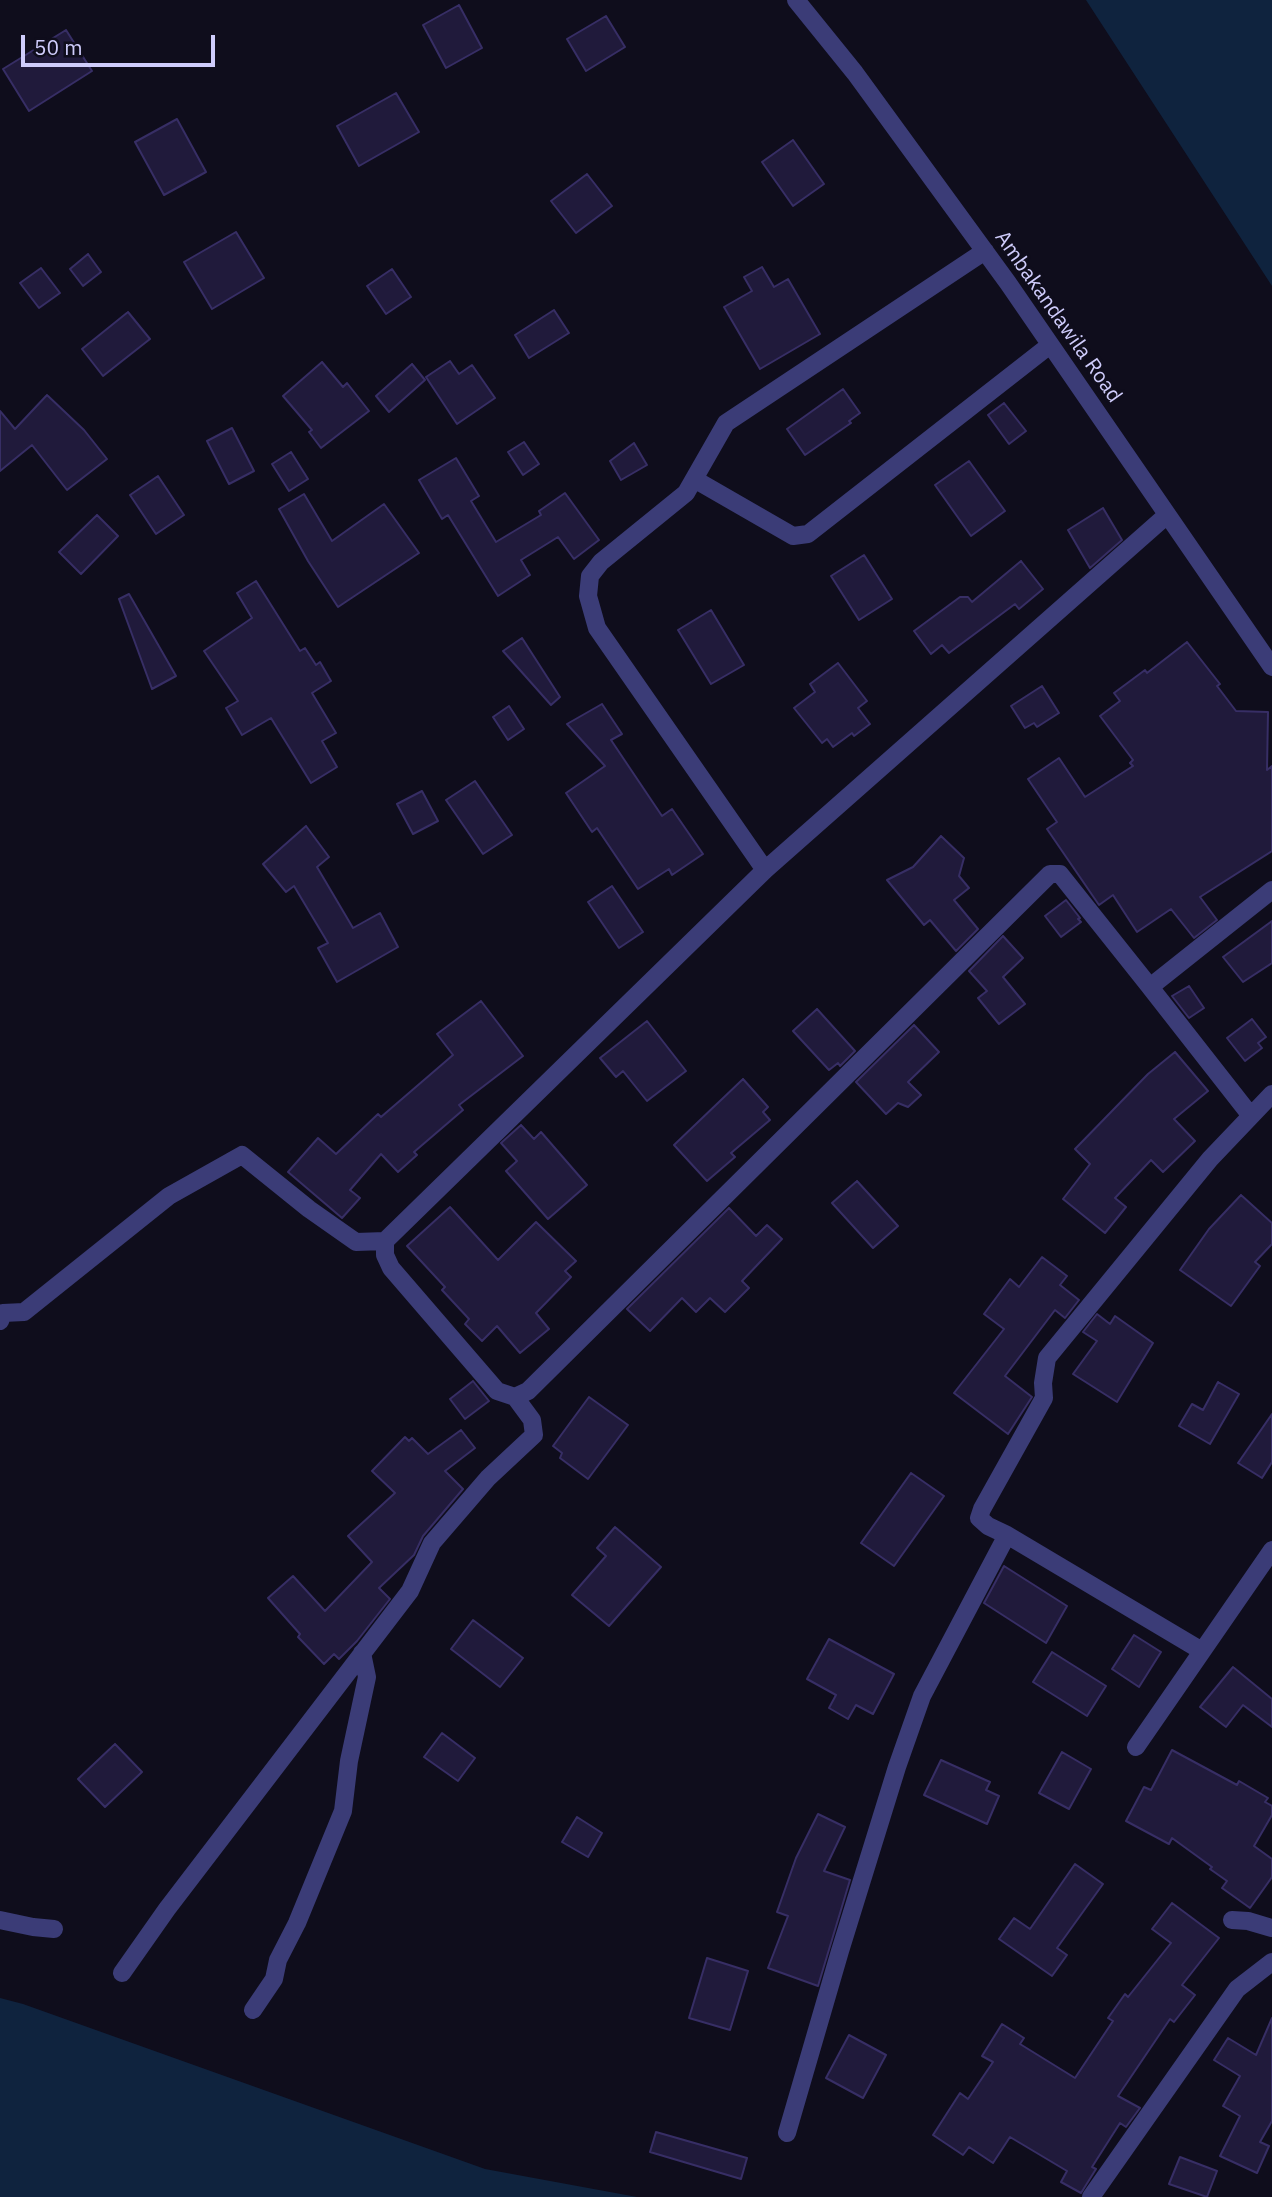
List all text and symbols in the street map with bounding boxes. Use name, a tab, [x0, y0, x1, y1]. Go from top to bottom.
scale bar	[24, 21, 219, 65]
text: 50 m	[34, 33, 83, 61]
street label: Ambakandawila Road	[989, 226, 1127, 408]

